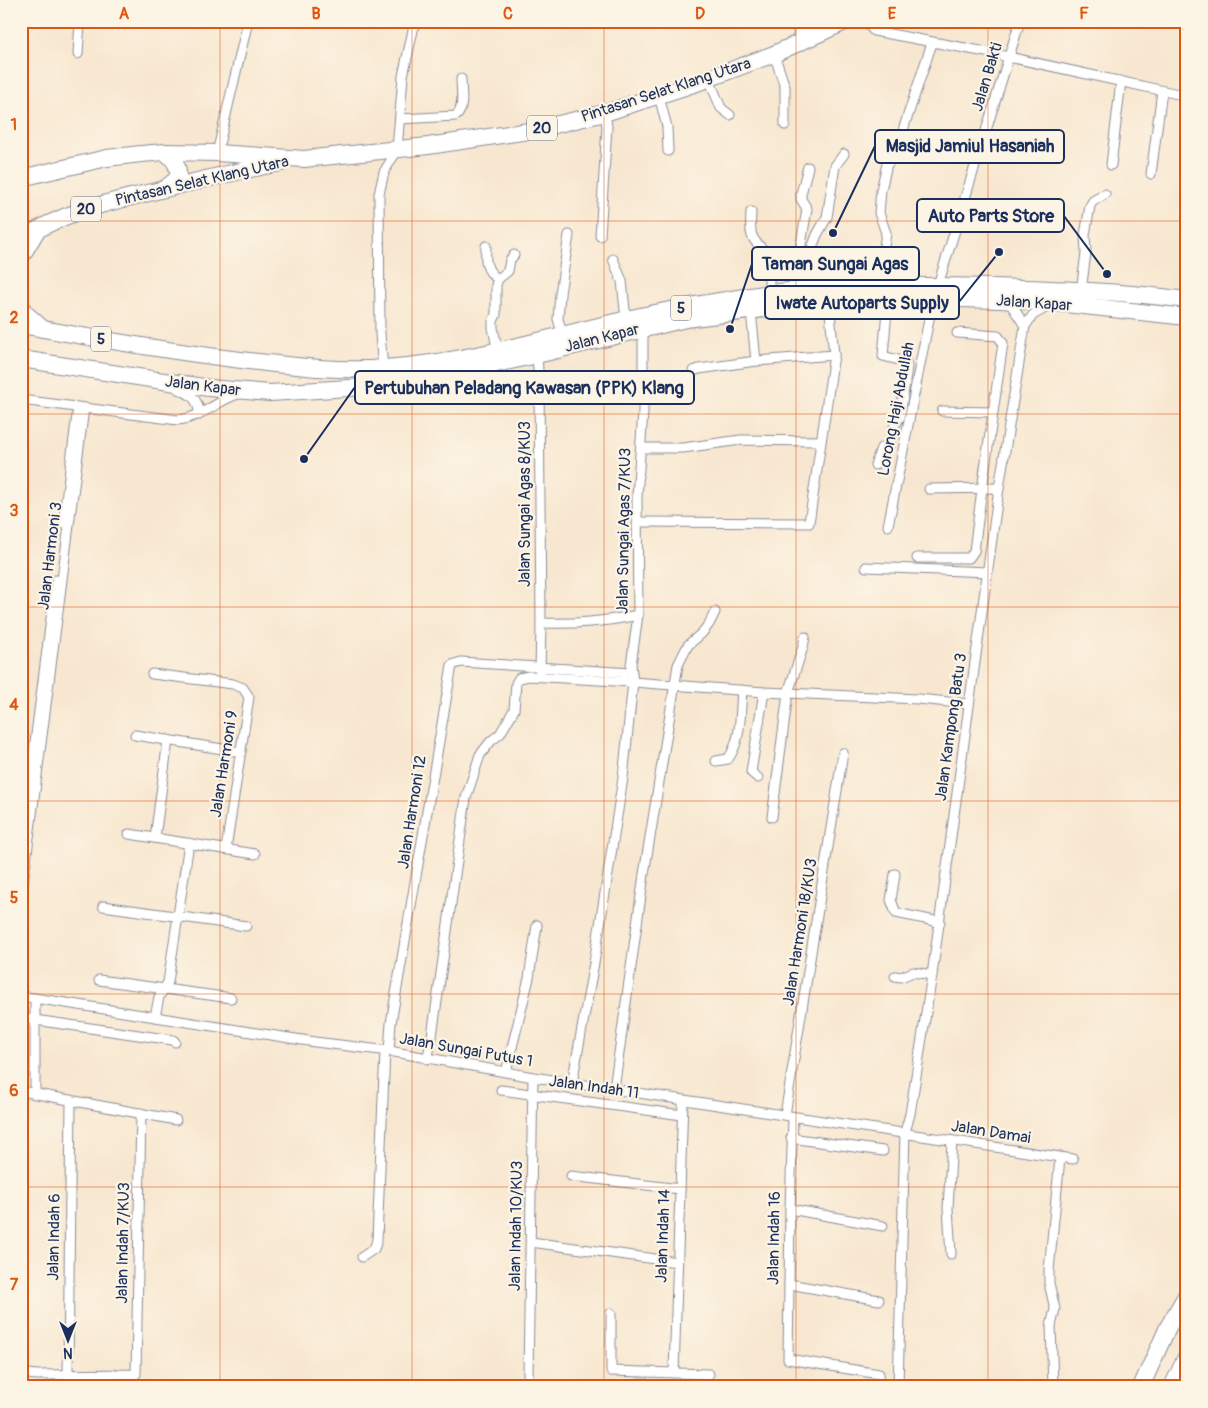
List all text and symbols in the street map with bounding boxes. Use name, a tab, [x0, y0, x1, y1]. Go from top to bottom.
text: A	[119, 4, 130, 24]
text: B	[311, 4, 321, 24]
text: C	[503, 4, 513, 24]
text: D	[695, 4, 705, 24]
text: E	[888, 4, 897, 24]
text: F	[1079, 4, 1089, 24]
street label: Jalan Bakti	[967, 40, 1007, 114]
street label: Pintasan Selat Klang Utara	[579, 53, 753, 127]
text: 1	[11, 115, 17, 135]
road number: 20	[527, 116, 557, 140]
callout: Masjid Jamiul Hasaniah	[875, 130, 1064, 163]
text: Masjid Jamiul Hasaniah	[886, 135, 1055, 158]
street label: Pintasan Selat Klang Utara	[113, 151, 291, 211]
road number: 20	[71, 196, 101, 222]
callout: Auto Parts Store	[917, 199, 1064, 232]
text: Auto Parts Store	[928, 205, 1055, 228]
callout: Taman Sungai Agas	[752, 247, 919, 280]
text: Taman Sungai Agas	[761, 253, 909, 276]
callout: Iwate Autoparts Supply	[765, 286, 959, 319]
street label: Jalan Kapar	[995, 290, 1073, 316]
text: Iwate Autoparts Supply	[775, 292, 949, 315]
road number: 5	[671, 296, 691, 320]
text: 2	[10, 308, 19, 328]
street label: Jalan Kapar	[563, 319, 642, 357]
road number: 5	[91, 326, 111, 352]
street label: Lorong Haji Abdullah	[873, 340, 919, 478]
street label: Jalan Kapar	[164, 371, 242, 401]
callout: Pertubuhan Peladang Kawasan (PPK) Klang	[355, 371, 694, 404]
text: Pertubuhan Peladang Kawasan (PPK) Klang	[364, 377, 684, 400]
street label: Jalan Sungai Agas 8/KU3	[515, 421, 535, 587]
street label: Jalan Sungai Agas 7/KU3	[613, 448, 635, 614]
text: 3	[10, 501, 19, 521]
street label: Jalan Harmoni 3	[33, 501, 67, 611]
street label: Jalan Kampong Batu 3	[931, 652, 971, 802]
text: 4	[9, 695, 19, 715]
street label: Jalan Harmoni 9	[206, 709, 242, 819]
street label: Jalan Harmoni 12	[393, 754, 431, 870]
street label: Jalan Harmoni 18/KU3	[778, 857, 822, 1007]
text: 5	[10, 888, 19, 908]
street label: Jalan Sungai Putus 1	[398, 1028, 534, 1072]
street label: Jalan Indah 11	[548, 1071, 640, 1103]
text: 6	[9, 1081, 19, 1101]
street label: Jalan Damai	[950, 1116, 1032, 1148]
street label: Jalan Indah 10/KU3	[505, 1161, 527, 1291]
street label: Jalan Indah 7/KU3	[112, 1182, 134, 1304]
street label: Jalan Indah 14	[651, 1189, 675, 1283]
street label: Jalan Indah 16	[763, 1191, 785, 1285]
street label: Jalan Indah 6	[43, 1193, 65, 1281]
text: 7	[10, 1275, 19, 1295]
north arrow	[42, 1316, 92, 1366]
text: N	[63, 1344, 73, 1361]

